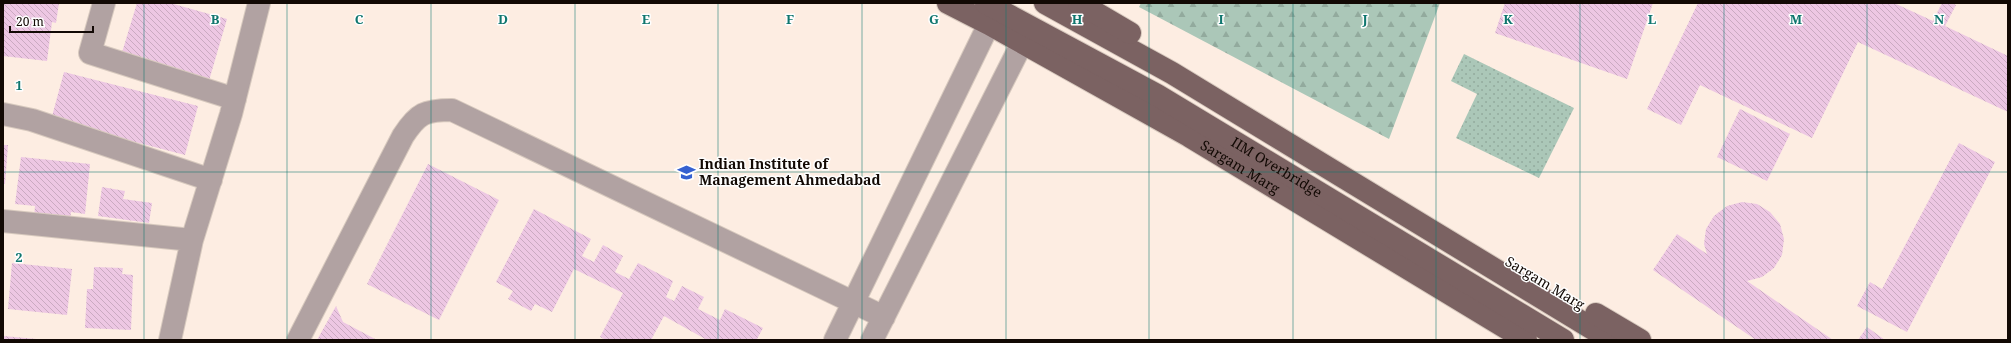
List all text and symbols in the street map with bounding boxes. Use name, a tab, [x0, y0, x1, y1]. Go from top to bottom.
scale bar	[10, 8, 93, 34]
text: B	[211, 10, 220, 28]
text: C	[355, 10, 364, 28]
text: D	[498, 10, 508, 28]
text: E	[642, 10, 651, 28]
text: F	[786, 10, 794, 28]
text: G	[929, 10, 939, 28]
text: H	[1072, 10, 1083, 28]
text: I	[1218, 10, 1224, 28]
text: J	[1361, 10, 1368, 28]
text: K	[1503, 10, 1513, 28]
text: L	[1648, 10, 1657, 28]
text: M	[1790, 10, 1803, 28]
text: N	[1934, 10, 1945, 28]
text: 20 m	[16, 13, 44, 30]
text: 1	[15, 76, 23, 94]
street label: IIM Overbridge	[1228, 132, 1326, 202]
street label: Sargam Marg	[1197, 135, 1284, 198]
place label: Indian Institute of Management Ahmedabad	[699, 154, 881, 189]
school or university icon: Indian Institute of Management Ahmedabad	[676, 162, 696, 182]
text: 2	[15, 248, 23, 266]
street label: Sargam Marg	[1502, 251, 1589, 314]

